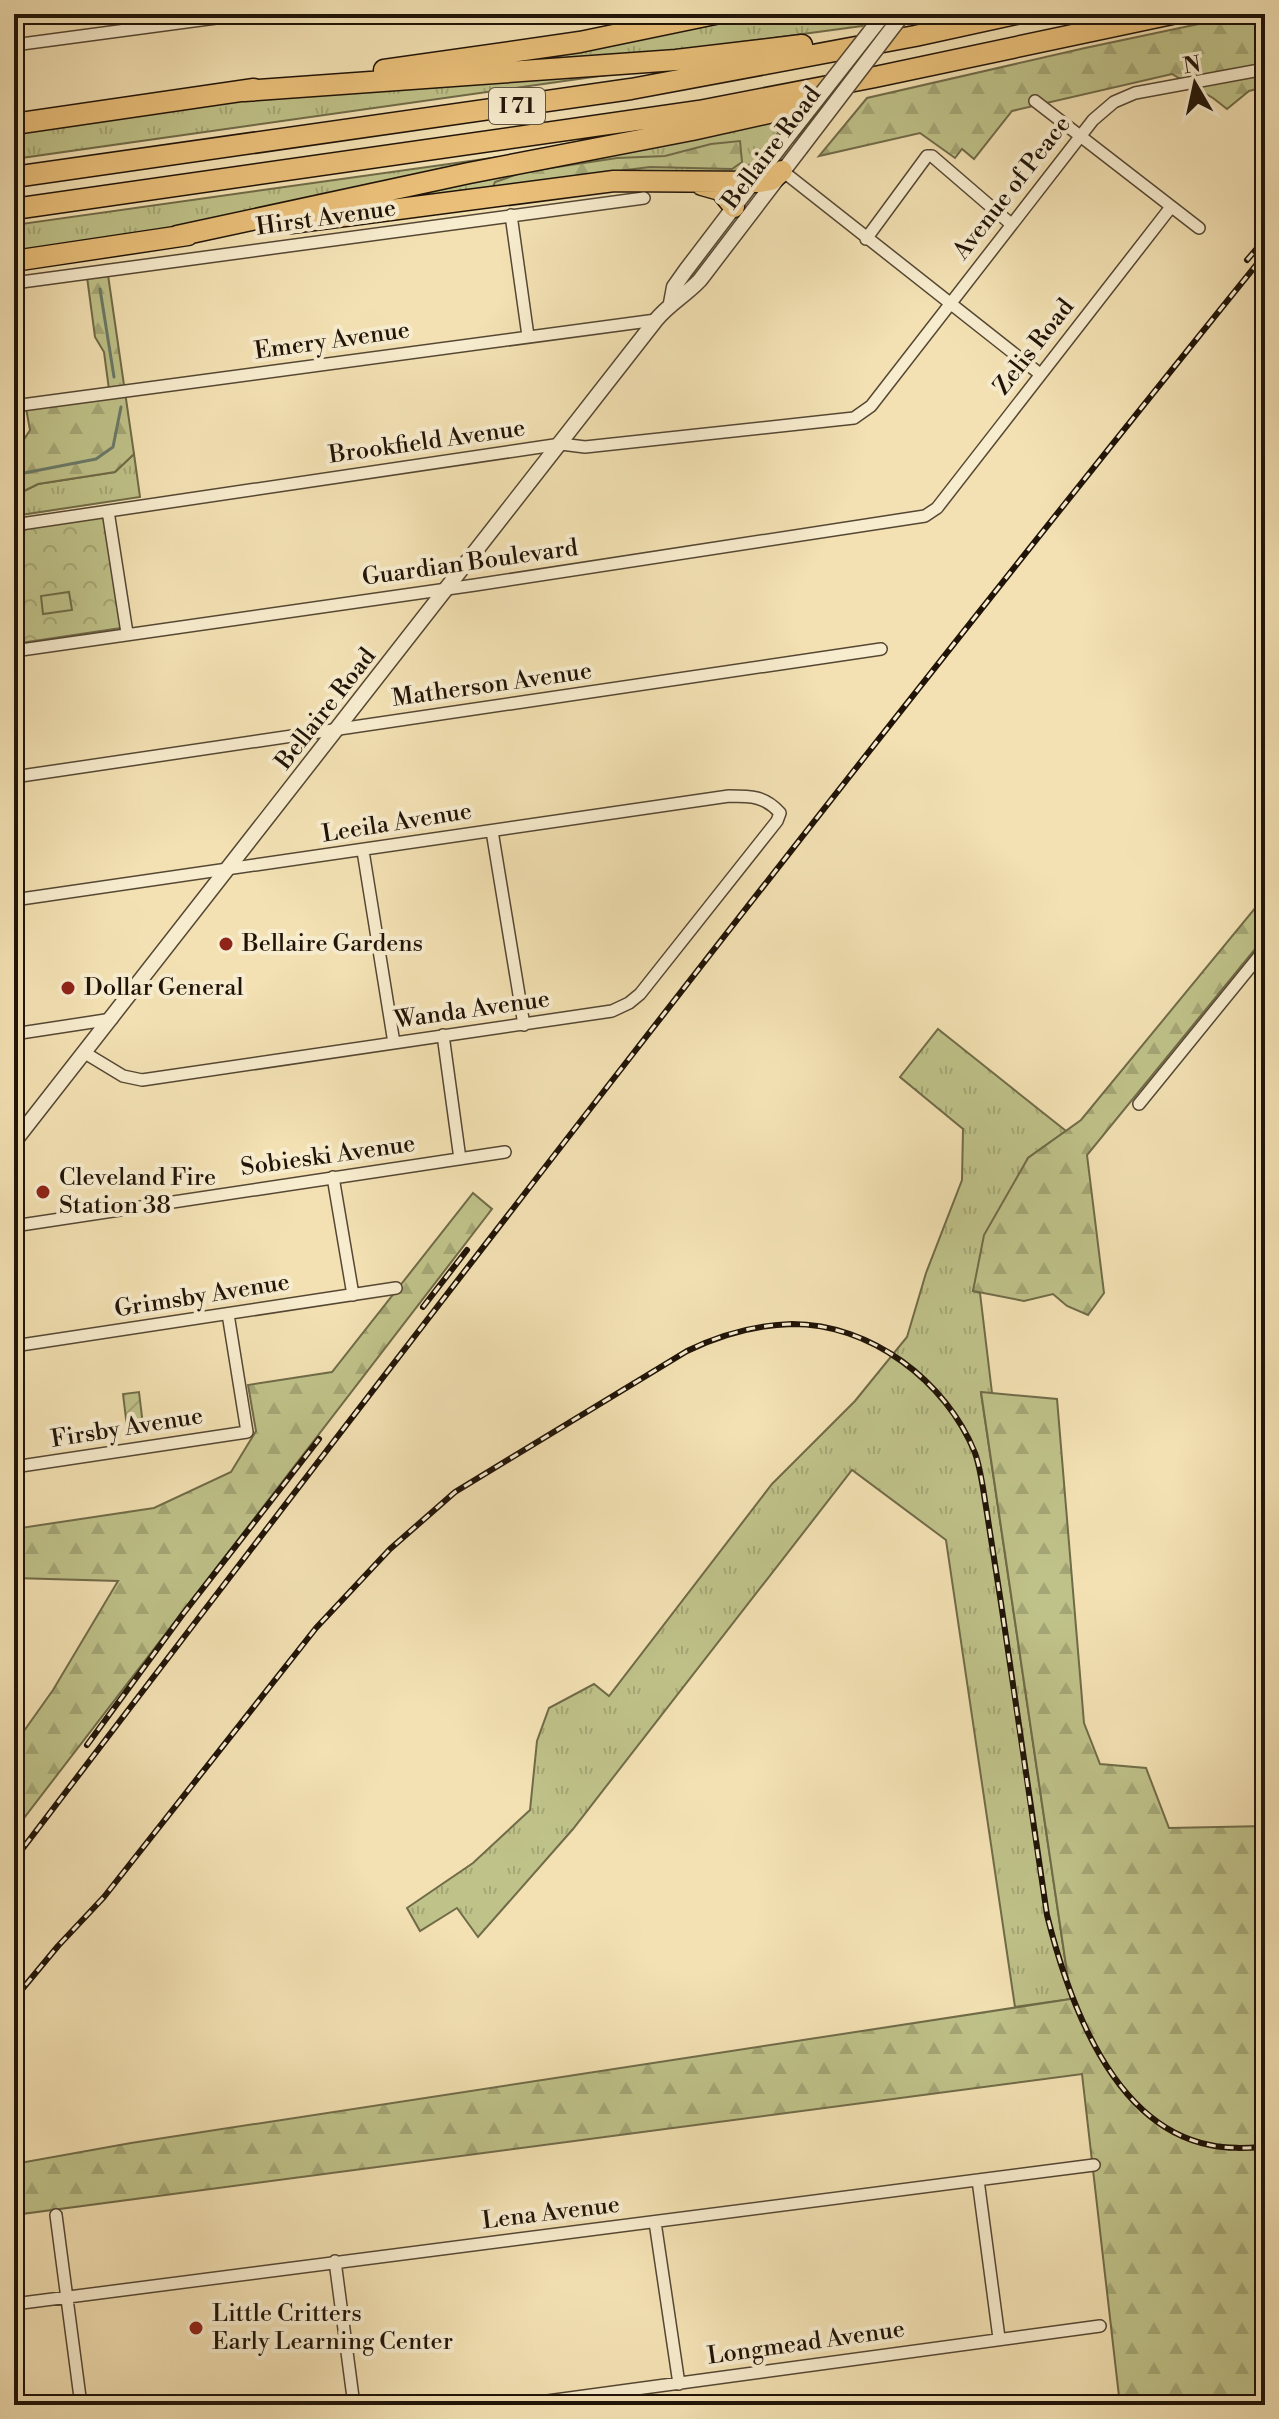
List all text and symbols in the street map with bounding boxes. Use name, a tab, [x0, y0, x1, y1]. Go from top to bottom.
north arrow	[1155, 44, 1235, 124]
text: N	[1181, 51, 1203, 80]
street label: Bellaire Road	[715, 80, 828, 216]
road number: I 71	[489, 88, 545, 124]
street label: Avenue of Peace	[946, 110, 1077, 267]
street label: Hirst Avenue	[254, 193, 398, 243]
street label: Zelis Road	[987, 293, 1081, 401]
street label: Emery Avenue	[252, 315, 412, 367]
street label: Brookfield Avenue	[326, 413, 527, 471]
street label: Guardian Boulevard	[360, 533, 580, 593]
street label: Bellaire Road	[269, 642, 383, 777]
street label: Matherson Avenue	[390, 656, 594, 714]
street label: Leeila Avenue	[320, 796, 474, 850]
place label: Bellaire Gardens	[241, 929, 423, 959]
marker: Bellaire Gardens	[217, 935, 235, 953]
place label: Dollar General	[84, 973, 244, 1003]
marker: Dollar General	[59, 979, 77, 997]
street label: Wanda Avenue	[391, 984, 552, 1036]
street label: Sobieski Avenue	[239, 1129, 417, 1183]
place label: Cleveland Fire Station 38	[59, 1163, 216, 1221]
marker: Cleveland Fire Station 38	[34, 1183, 52, 1201]
street label: Grimsby Avenue	[112, 1267, 292, 1325]
street label: Firsby Avenue	[49, 1401, 205, 1455]
street label: Lena Avenue	[480, 2190, 622, 2236]
place label: Little Critters Early Learning Center	[212, 2299, 453, 2357]
street label: Longmead Avenue	[705, 2314, 907, 2372]
marker: Little Critters Early Learning Center	[187, 2319, 205, 2337]

